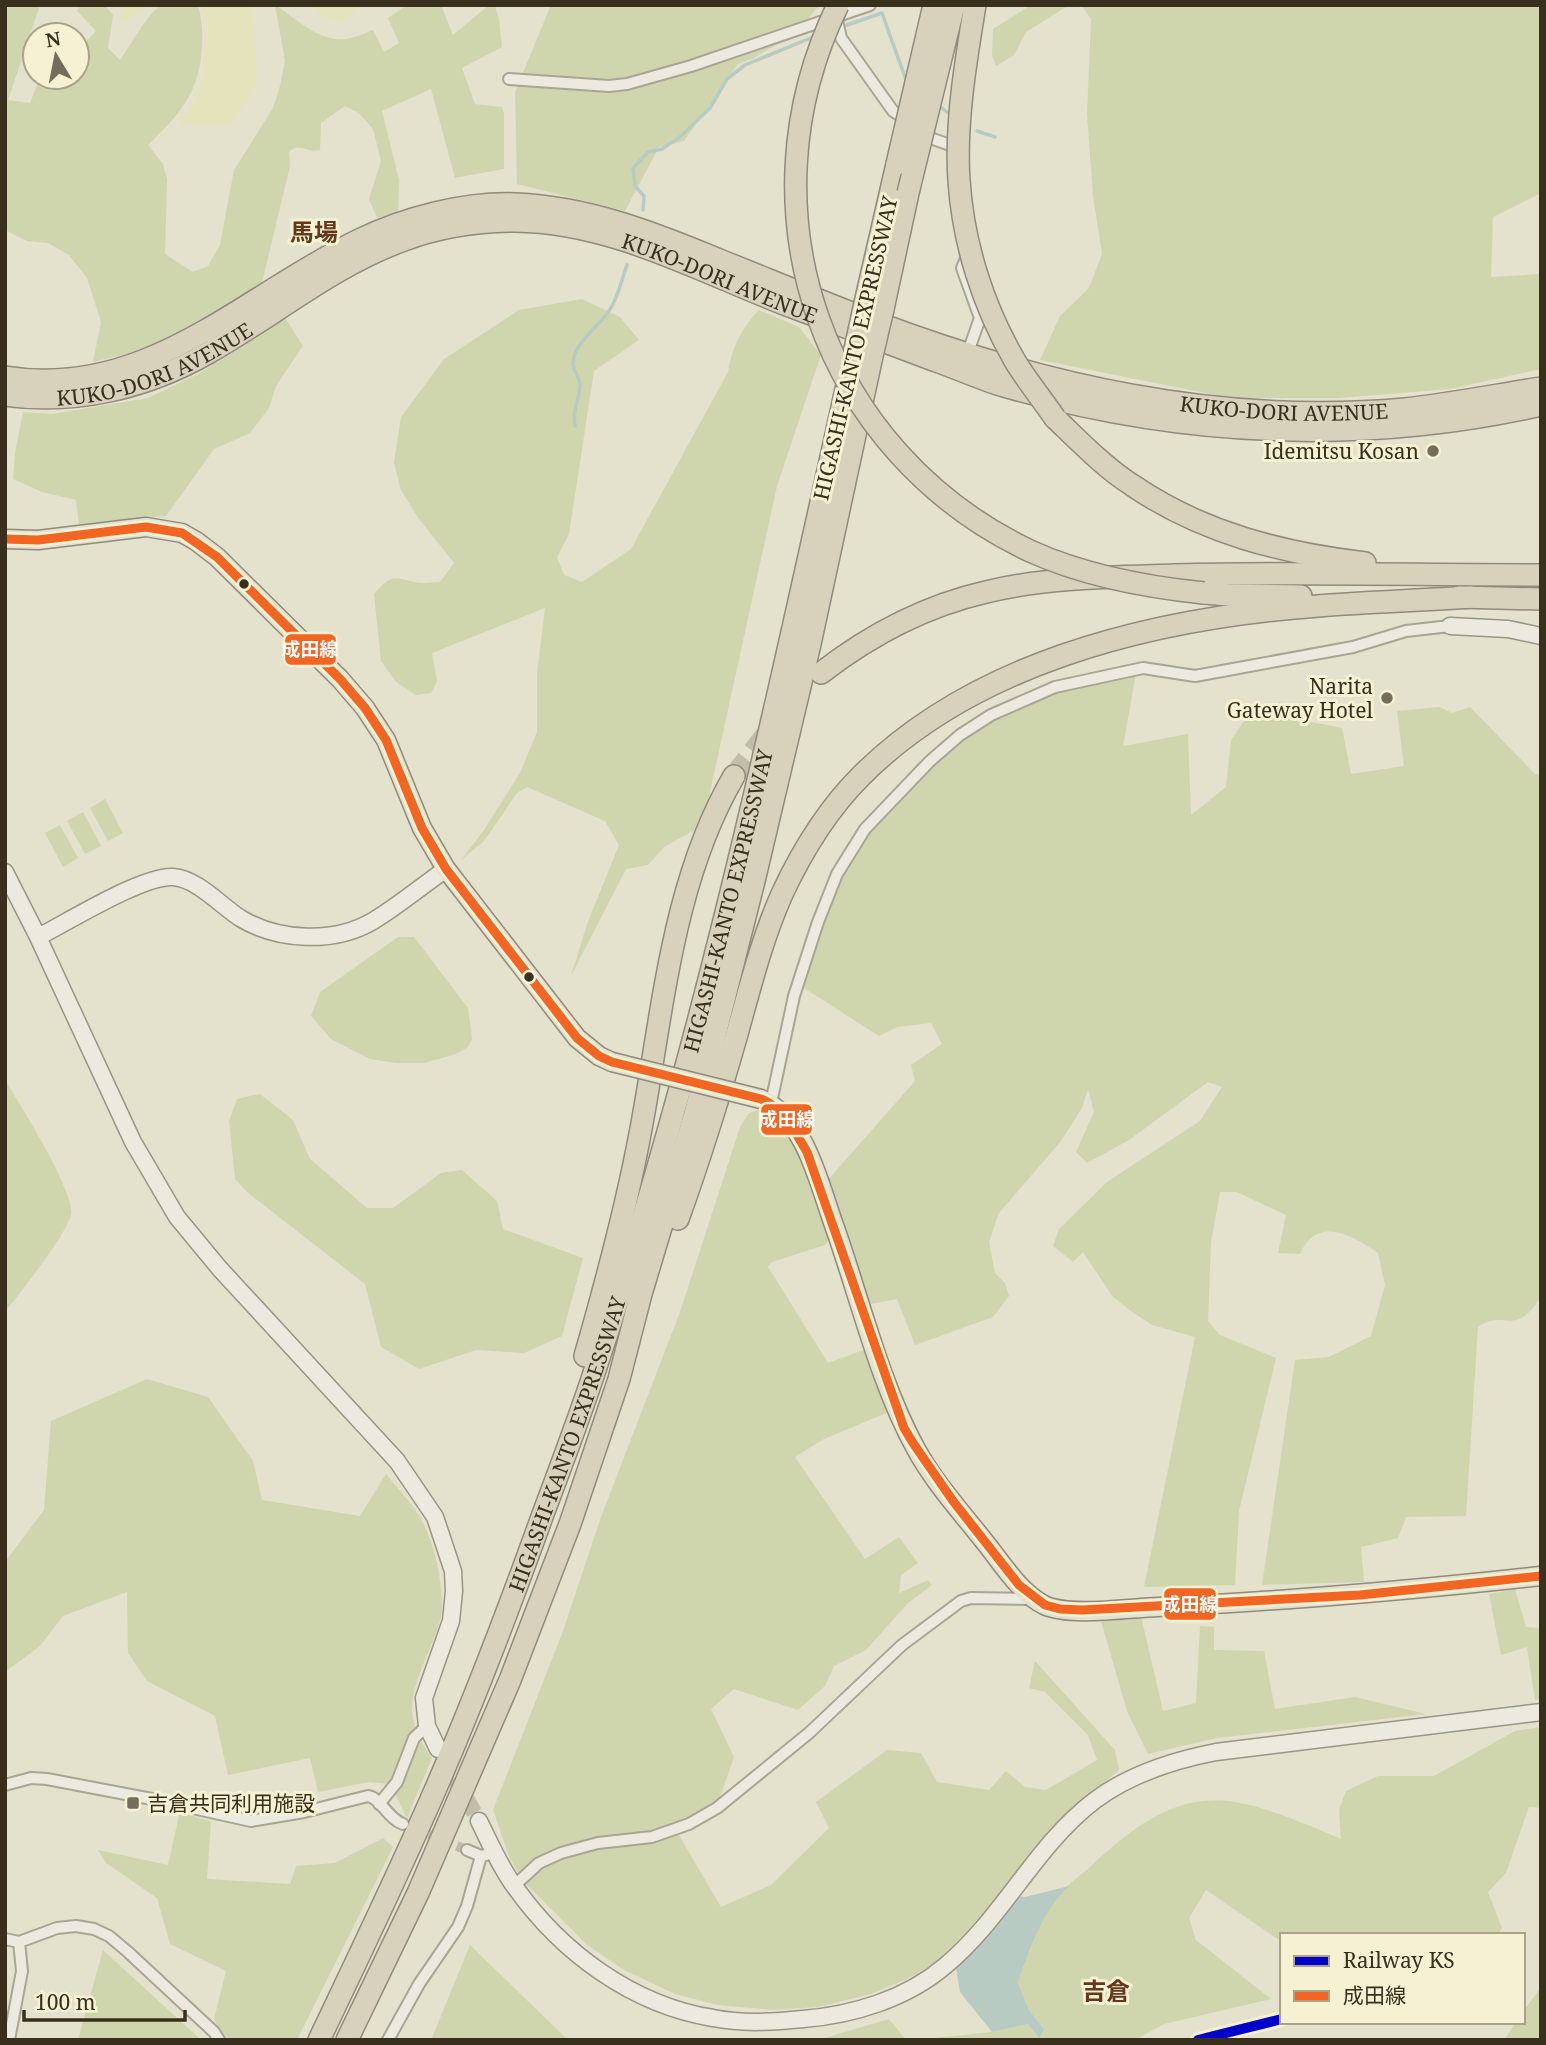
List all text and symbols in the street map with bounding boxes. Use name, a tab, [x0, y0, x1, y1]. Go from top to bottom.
north arrow	[21, 21, 91, 91]
text: N	[43, 25, 63, 53]
street label: HIGASHI-KANTO EXPRESSWAY	[806, 192, 904, 503]
district label: 馬場	[290, 215, 338, 248]
street label: KUKO-DORI AVENUE	[618, 226, 822, 329]
street label: KUKO-DORI AVENUE	[56, 316, 258, 412]
street label: KUKO-DORI AVENUE	[1178, 389, 1389, 427]
place label: Idemitsu Kosan	[1264, 437, 1419, 465]
marker: Idemitsu Kosan	[1425, 443, 1441, 459]
unlabelled marker	[237, 577, 251, 591]
line badge: 成田線	[284, 633, 337, 666]
text: 成田線	[281, 636, 339, 662]
place label: Narita Gateway Hotel	[1227, 672, 1373, 724]
marker: Narita Gateway Hotel	[1379, 690, 1395, 706]
street label: HIGASHI-KANTO EXPRESSWAY	[676, 745, 779, 1055]
unlabelled marker	[522, 970, 536, 984]
line badge: 成田線	[760, 1103, 813, 1136]
text: 成田線	[758, 1106, 816, 1132]
street label: HIGASHI-KANTO EXPRESSWAY	[502, 1292, 632, 1596]
line badge: 成田線	[1163, 1587, 1217, 1621]
text: 成田線	[1161, 1591, 1219, 1617]
place label: 吉倉共同利用施設	[147, 1789, 315, 1817]
marker: 吉倉共同利用施設	[125, 1795, 141, 1811]
legend	[1280, 1933, 1525, 2024]
text: Railway KS	[1343, 1946, 1455, 1974]
district label: 吉倉	[1082, 1974, 1130, 2007]
scale bar	[24, 1979, 186, 2023]
text: 成田線	[1343, 1981, 1406, 2009]
text: 100 m	[35, 1988, 96, 2016]

